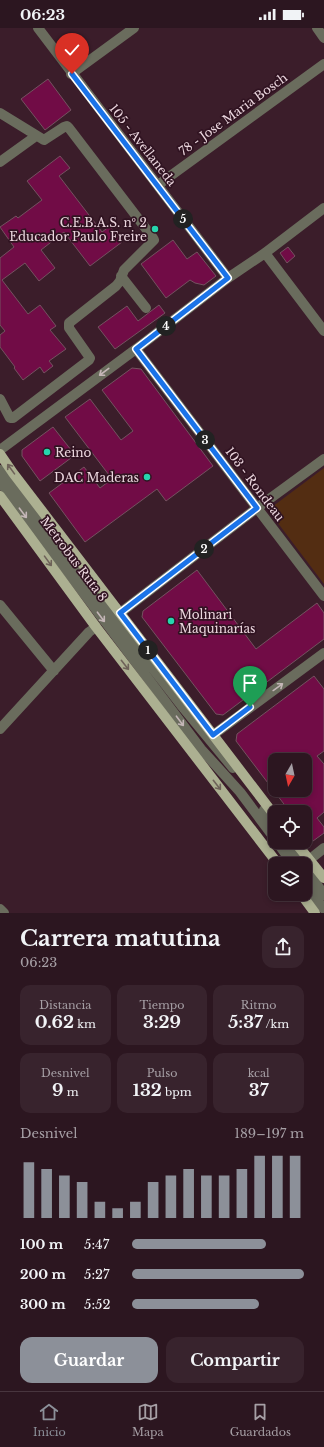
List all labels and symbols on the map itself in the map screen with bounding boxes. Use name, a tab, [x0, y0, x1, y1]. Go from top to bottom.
pin	[55, 33, 89, 74]
street label: 78 - Jose Maria Bosch	[176, 70, 290, 158]
street label: 105 - Avellaneda	[106, 101, 180, 189]
pin: 5	[173, 209, 193, 229]
place label: C.E.B.A.S. nº 2 Educador Paulo Freire	[9, 215, 147, 244]
marker: C.E.B.A.S. nº 2 Educador Paulo Freire	[150, 224, 160, 234]
pin: 4	[156, 316, 176, 336]
one-way arrow	[99, 368, 110, 377]
pin: 3	[195, 430, 215, 450]
street label: 103 - Rondeau	[222, 444, 288, 524]
place label: Reino	[55, 445, 92, 460]
marker: Reino	[42, 447, 52, 457]
one-way arrow	[7, 464, 15, 475]
place label: DAC Maderas	[54, 470, 139, 485]
marker: DAC Maderas	[142, 472, 152, 482]
one-way arrow	[19, 508, 28, 519]
street label: Metrobus Ruta 8	[37, 514, 111, 604]
pin: 2	[194, 539, 214, 559]
one-way arrow	[44, 555, 52, 566]
place label: Molinari Maquinarías	[179, 607, 256, 636]
one-way arrow	[97, 612, 106, 623]
marker: Molinari Maquinarías	[166, 616, 176, 626]
pin: 1	[138, 640, 158, 660]
one-way arrow	[121, 660, 130, 671]
pin	[233, 666, 267, 707]
one-way arrow	[272, 683, 283, 691]
one-way arrow	[175, 716, 184, 727]
north arrow	[268, 753, 312, 797]
one-way arrow	[213, 779, 221, 790]

